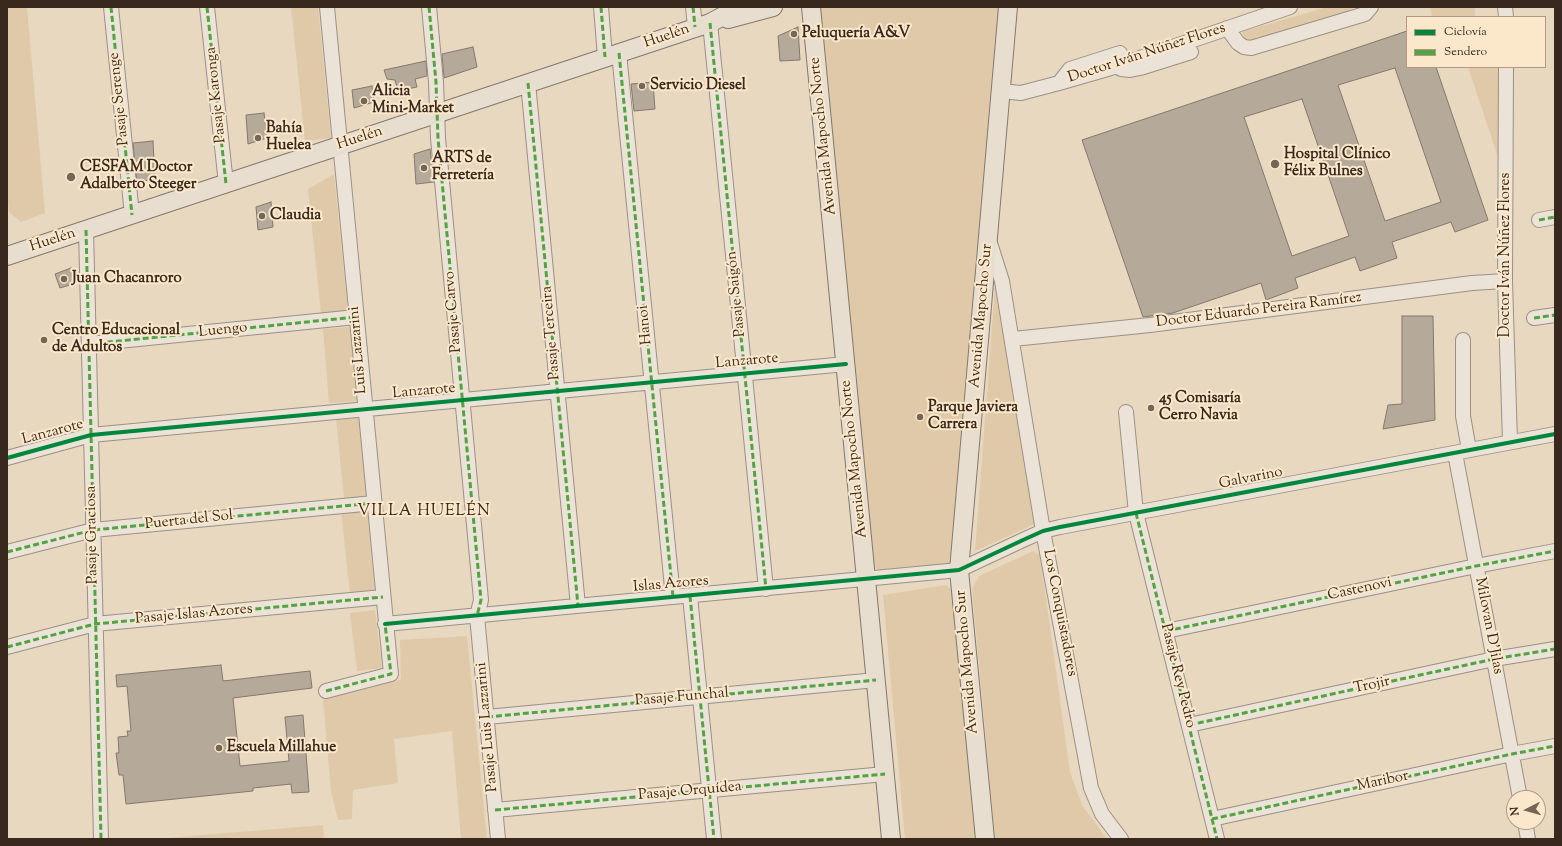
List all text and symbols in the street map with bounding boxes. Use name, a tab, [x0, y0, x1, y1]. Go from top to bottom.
legend	[1406, 16, 1546, 68]
street label: Doctor Iván Núñez Flores	[1066, 20, 1228, 88]
street label: Huelén	[642, 21, 692, 53]
text: Ciclovía	[1444, 23, 1487, 41]
place label: Peluquería A&V	[802, 25, 910, 43]
marker: Peluquería A&V	[789, 29, 799, 39]
text: Sendero	[1444, 43, 1487, 61]
street label: Pasaje Karonga	[203, 46, 231, 144]
street label: Pasaje Serenge	[106, 51, 134, 147]
street label: Avenida Mapocho Norte	[807, 56, 841, 216]
place label: Servicio Diesel	[650, 77, 746, 95]
marker: Servicio Diesel	[637, 81, 647, 91]
place label: Alicia Mini-Market	[372, 83, 454, 118]
marker: Alicia Mini-Market	[359, 96, 369, 106]
place label: Bahía Huelea	[266, 120, 311, 155]
street label: Huelén	[335, 123, 385, 155]
marker: Bahía Huelea	[253, 133, 263, 143]
place label: Hospital Clínico Félix Bulnes	[1284, 146, 1390, 181]
place label: ARTS de Ferretería	[432, 150, 494, 185]
marker: Hospital Clínico Félix Bulnes	[1269, 158, 1281, 170]
place label: CESFAM Doctor Adalberto Steeger	[80, 159, 196, 194]
marker: ARTS de Ferretería	[419, 163, 429, 173]
marker: CESFAM Doctor Adalberto Steeger	[65, 171, 77, 183]
street label: Doctor Iván Núñez Flores	[1497, 173, 1515, 337]
place label: Claudia	[270, 207, 321, 225]
marker: Claudia	[257, 211, 267, 221]
street label: Huelén	[28, 225, 78, 257]
street label: Avenida Mapocho Sur	[967, 243, 997, 389]
street label: Pasaje Saigón	[724, 250, 750, 338]
place label: Juan Chacanroro	[72, 270, 182, 288]
street label: Pasaje Carvo	[441, 270, 467, 354]
marker: Juan Chacanroro	[59, 274, 69, 284]
street label: Pasaje Terceira	[539, 285, 565, 381]
street label: Doctor Eduardo Pereira Ramírez	[1155, 289, 1363, 333]
street label: Hanoi	[635, 304, 657, 346]
street label: Luis Lazzarini	[346, 305, 372, 395]
street label: Luengo	[198, 319, 248, 343]
place label: Centro Educacional de Adultos	[52, 322, 180, 357]
marker: Centro Educacional de Adultos	[39, 335, 49, 345]
street label: Lanzarote	[715, 350, 779, 374]
street label: Avenida Mapocho Norte	[838, 379, 872, 539]
street label: Lanzarote	[392, 380, 456, 404]
place label: 45 Comisaría Cerro Navia	[1159, 390, 1241, 425]
place label: Parque Javiera Carrera	[928, 399, 1018, 434]
marker: 45 Comisaría Cerro Navia	[1146, 403, 1156, 413]
marker: Parque Javiera Carrera	[915, 412, 925, 422]
street label: Lanzarote	[20, 416, 86, 450]
street label: Galvarino	[1218, 464, 1284, 494]
street label: Pasaje Graciosa	[83, 485, 103, 585]
district label: VILLA HUELÉN	[357, 502, 491, 522]
street label: Puerta del Sol	[144, 507, 234, 535]
street label: Los Conquistadores	[1038, 548, 1080, 678]
street label: Islas Azores	[633, 573, 709, 597]
street label: Castenovi	[1326, 574, 1394, 606]
street label: Milovan D'Jilas	[1470, 576, 1506, 676]
street label: Avenida Mapocho Sur	[953, 589, 983, 735]
street label: Pasaje Islas Azores	[135, 601, 253, 629]
street label: Pasaje Rey Pedro	[1155, 622, 1199, 730]
street label: Pasaje Luis Lazzarini	[473, 661, 503, 793]
street label: Trojir	[1352, 673, 1392, 699]
street label: Pasaje Funchal	[634, 685, 730, 711]
place label: Escuela Millahue	[227, 739, 336, 757]
marker: Escuela Millahue	[214, 743, 224, 753]
street label: Maribor	[1356, 768, 1410, 796]
street label: Pasaje Orquídea	[637, 779, 743, 805]
north arrow	[1506, 790, 1546, 830]
text: N	[1507, 806, 1523, 816]

